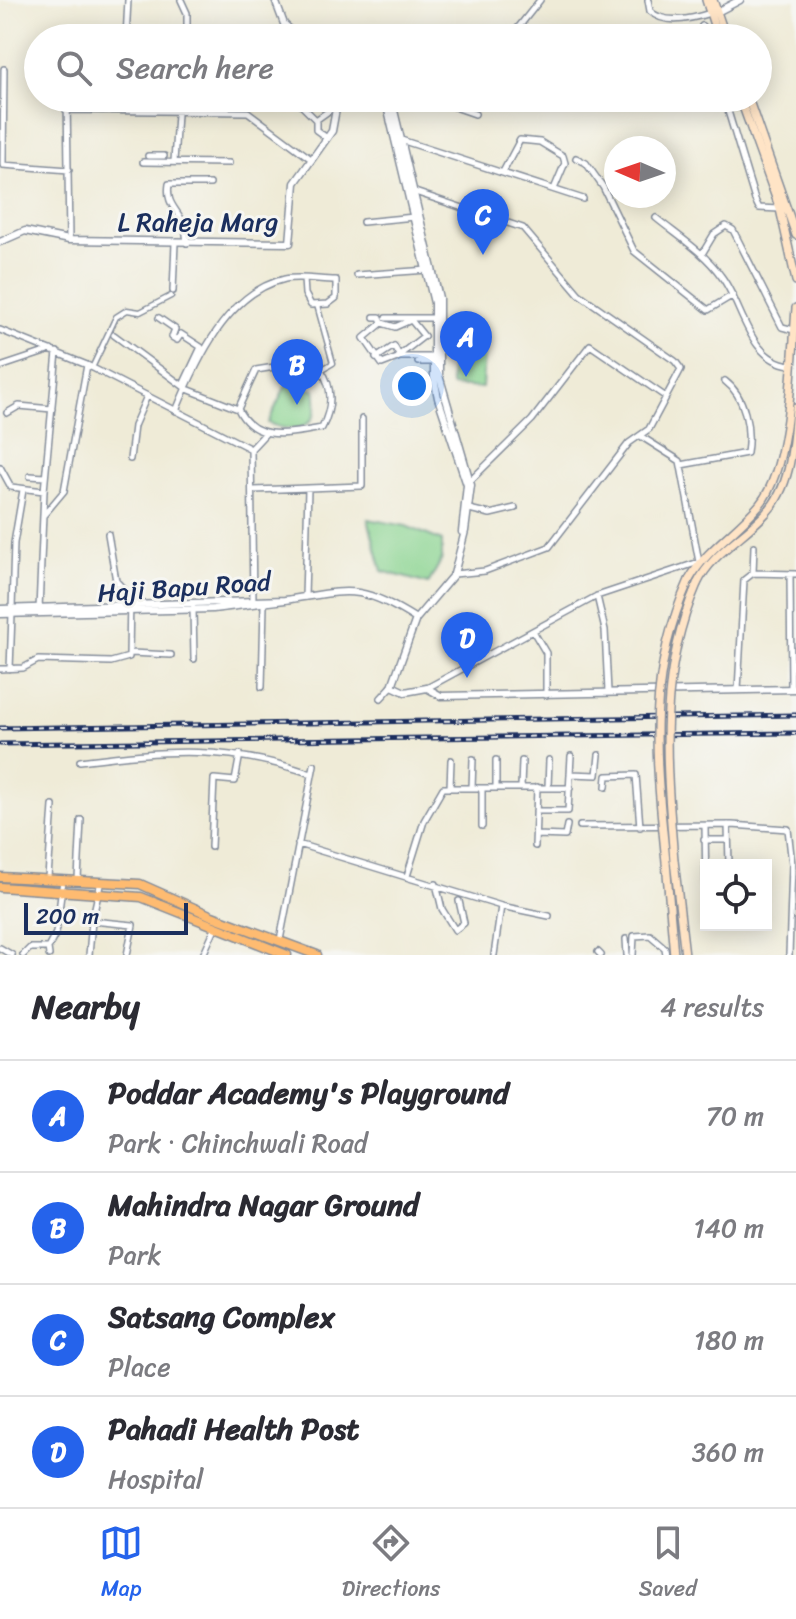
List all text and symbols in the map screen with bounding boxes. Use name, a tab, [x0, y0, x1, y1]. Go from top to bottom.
search box	[24, 24, 772, 112]
text: Search here	[116, 41, 274, 95]
icon: search	[52, 46, 96, 90]
north arrow	[604, 136, 676, 208]
pin: C	[457, 189, 509, 255]
street label: L Raheja Marg	[118, 199, 278, 245]
pin: A	[440, 311, 492, 377]
pin: B	[271, 339, 323, 405]
your location	[392, 366, 432, 406]
street label: Haji Bapu Road	[96, 558, 274, 616]
pin: D	[441, 612, 493, 678]
map controls	[700, 859, 772, 931]
button: locate	[700, 859, 772, 931]
text: 200 m	[36, 897, 99, 936]
scale bar	[24, 899, 188, 935]
text: Nearby	[32, 977, 140, 1037]
text: 4 results	[660, 984, 764, 1030]
text: Poddar Academy's Playground	[108, 1066, 509, 1120]
text: A	[49, 1093, 67, 1139]
text: 70 m	[706, 1093, 764, 1139]
text: Park · Chinchwali Road	[108, 1120, 368, 1166]
text: Mahindra Nagar Ground	[108, 1178, 419, 1232]
text: B	[50, 1205, 66, 1251]
text: 140 m	[693, 1205, 764, 1251]
text: Park	[108, 1232, 161, 1278]
text: Satsang Complex	[108, 1290, 335, 1344]
text: C	[50, 1317, 66, 1363]
text: 180 m	[694, 1317, 764, 1363]
text: Place	[108, 1344, 171, 1390]
text: Pahadi Health Post	[108, 1402, 359, 1456]
text: D	[50, 1429, 66, 1475]
text: 360 m	[692, 1429, 764, 1475]
text: Hospital	[108, 1456, 203, 1502]
tab: Map	[99, 1521, 143, 1608]
tab: Directions	[342, 1521, 440, 1608]
tab: Saved	[639, 1521, 697, 1608]

